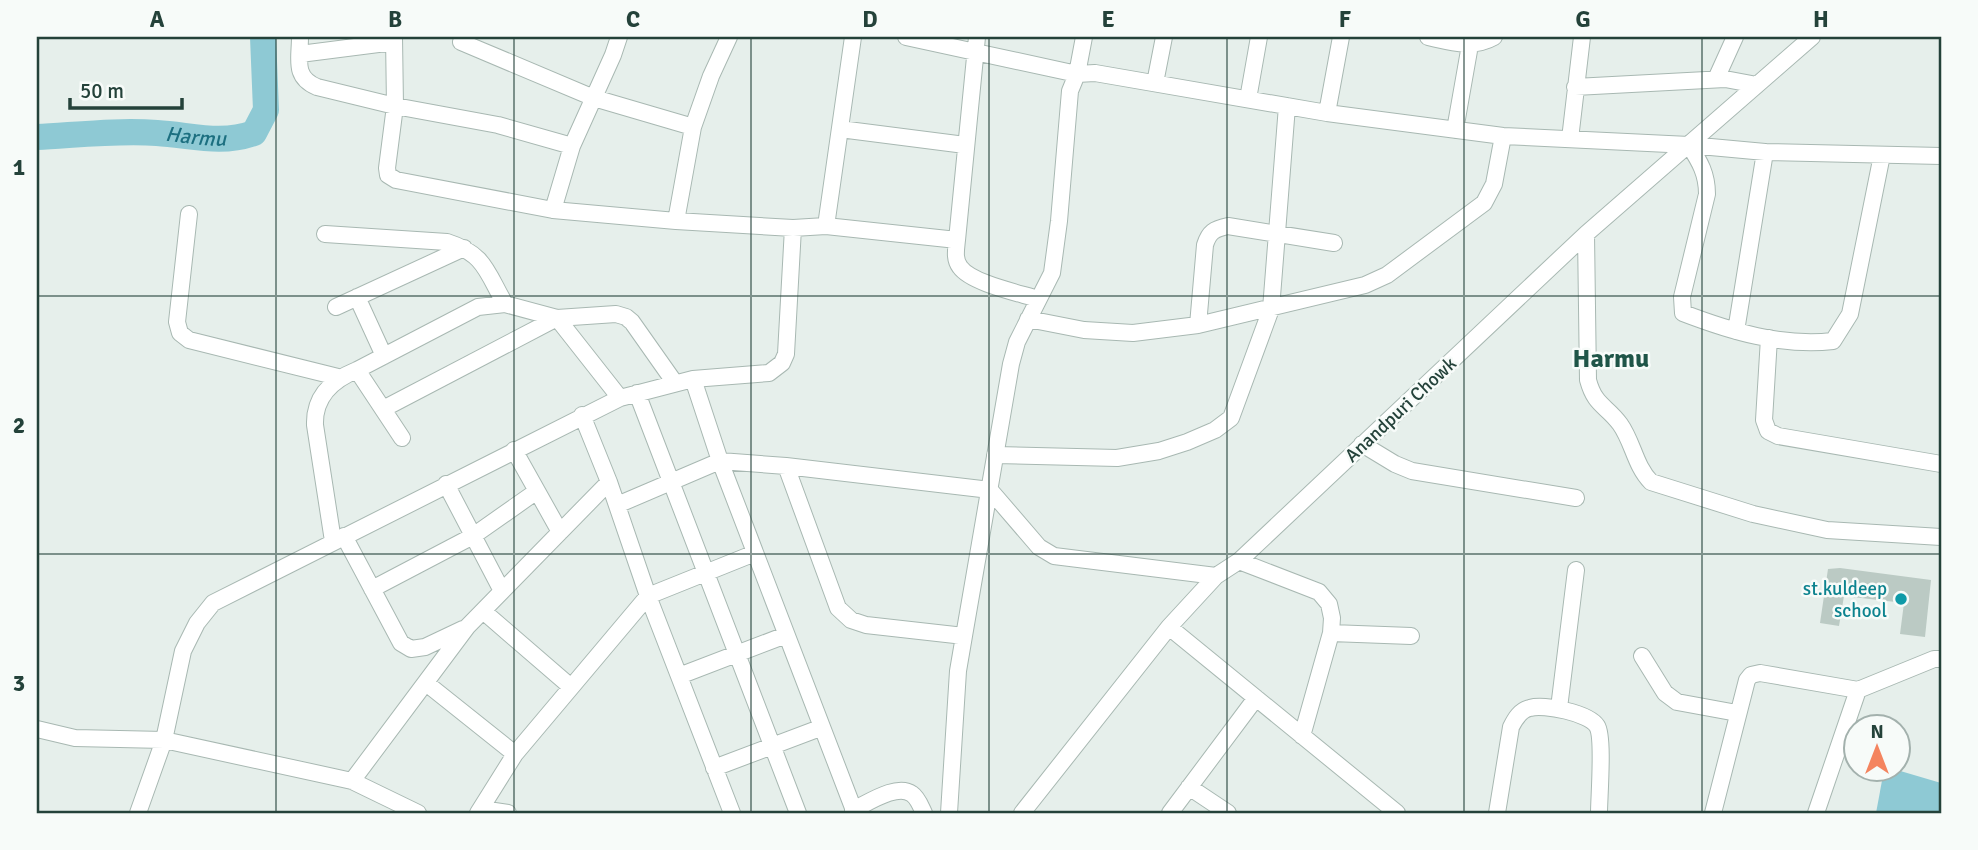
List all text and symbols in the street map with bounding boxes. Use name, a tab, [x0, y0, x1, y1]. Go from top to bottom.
text: A	[150, 5, 165, 34]
text: B	[388, 5, 402, 34]
text: C	[626, 5, 640, 34]
text: D	[862, 5, 878, 34]
text: E	[1101, 5, 1115, 34]
text: F	[1339, 5, 1351, 34]
text: G	[1575, 5, 1591, 34]
text: H	[1813, 5, 1829, 34]
scale bar	[70, 66, 182, 110]
text: 50 m	[80, 78, 124, 104]
water label: Harmu	[164, 121, 228, 152]
text: 1	[13, 153, 25, 182]
district label: Harmu	[1573, 343, 1649, 375]
street label: Anandpuri Chowk	[1340, 352, 1462, 468]
text: 2	[13, 411, 25, 440]
place label: st.kuldeep school	[1803, 577, 1887, 623]
marker: st.kuldeep school	[1893, 591, 1909, 607]
text: 3	[13, 669, 25, 698]
north arrow	[1842, 714, 1912, 784]
text: N	[1870, 720, 1884, 744]

